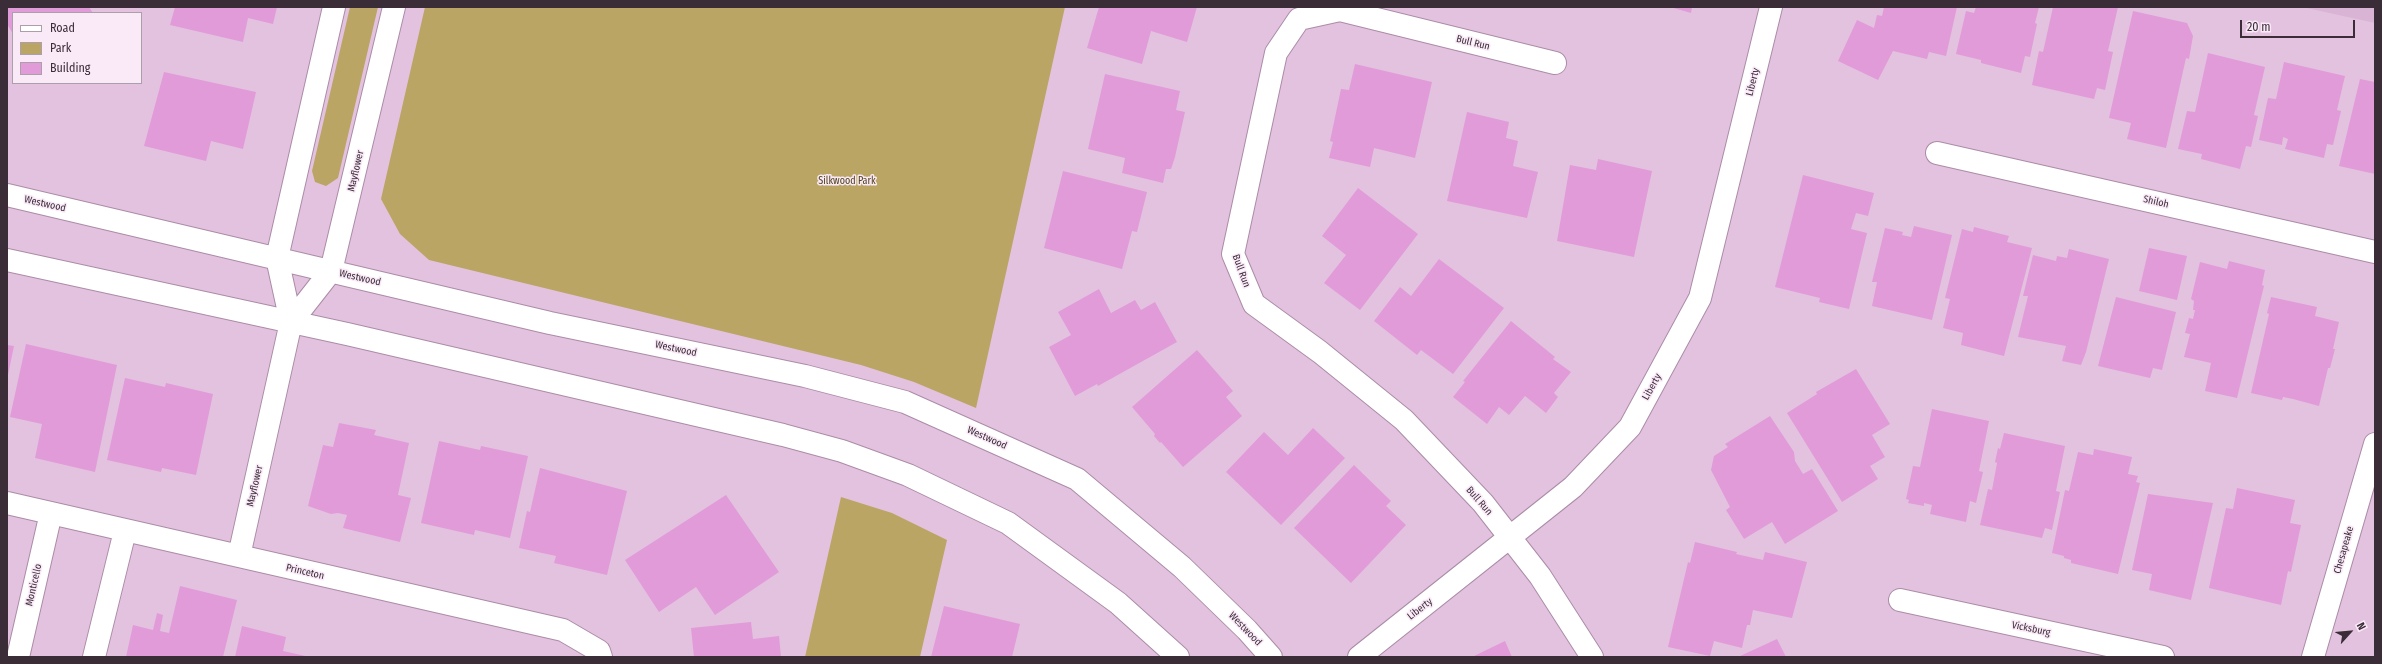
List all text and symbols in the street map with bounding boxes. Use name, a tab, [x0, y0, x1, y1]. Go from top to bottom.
legend	[12, 12, 142, 84]
scale bar	[2242, 12, 2357, 38]
text: 20 m	[2247, 20, 2271, 34]
text: Road	[50, 21, 75, 35]
street label: Bull Run	[1455, 33, 1491, 53]
text: Park	[50, 41, 71, 55]
text: Building	[50, 61, 90, 75]
street label: Liberty	[1744, 67, 1762, 97]
street label: Mayflower	[345, 149, 367, 193]
park label: Silkwood Park	[818, 175, 876, 187]
street label: Westwood	[23, 193, 67, 215]
street label: Shiloh	[2142, 193, 2170, 211]
street label: Bull Run	[1229, 253, 1253, 289]
street label: Westwood	[338, 267, 382, 289]
street label: Westwood	[654, 339, 698, 359]
street label: Liberty	[1640, 372, 1664, 402]
street label: Westwood	[965, 424, 1009, 452]
street label: Mayflower	[244, 464, 266, 508]
street label: Bull Run	[1463, 484, 1495, 518]
street label: Chesapeake	[2331, 525, 2357, 575]
street label: Princeton	[285, 562, 325, 582]
street label: Monticello	[23, 563, 45, 607]
street label: Liberty	[1405, 596, 1435, 622]
street label: Westwood	[1226, 610, 1264, 648]
north arrow	[2330, 612, 2370, 652]
street label: Vicksburg	[2010, 619, 2052, 639]
text: N	[2354, 620, 2368, 632]

